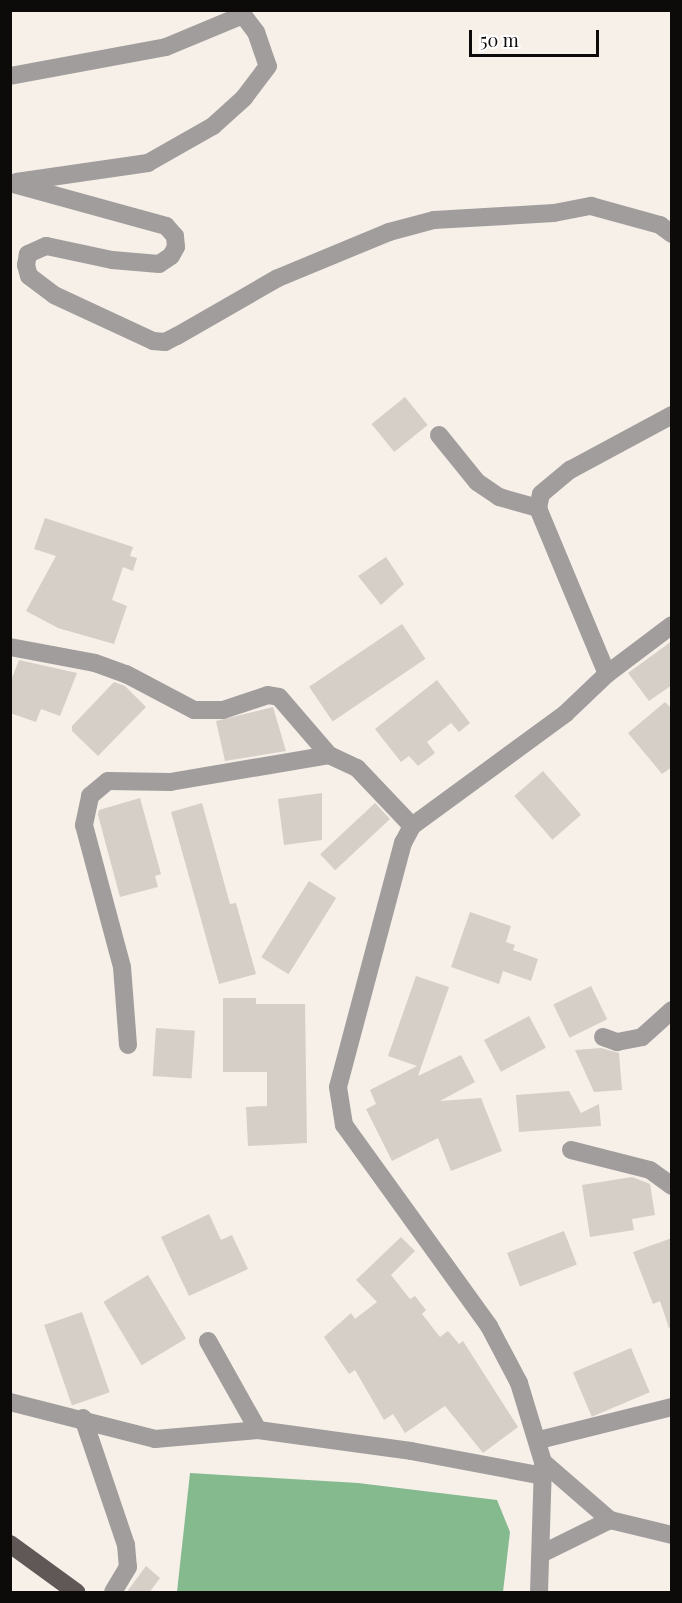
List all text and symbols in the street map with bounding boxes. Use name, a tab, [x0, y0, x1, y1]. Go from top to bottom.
scale bar	[472, 18, 602, 56]
text: 50 m	[480, 28, 519, 52]

